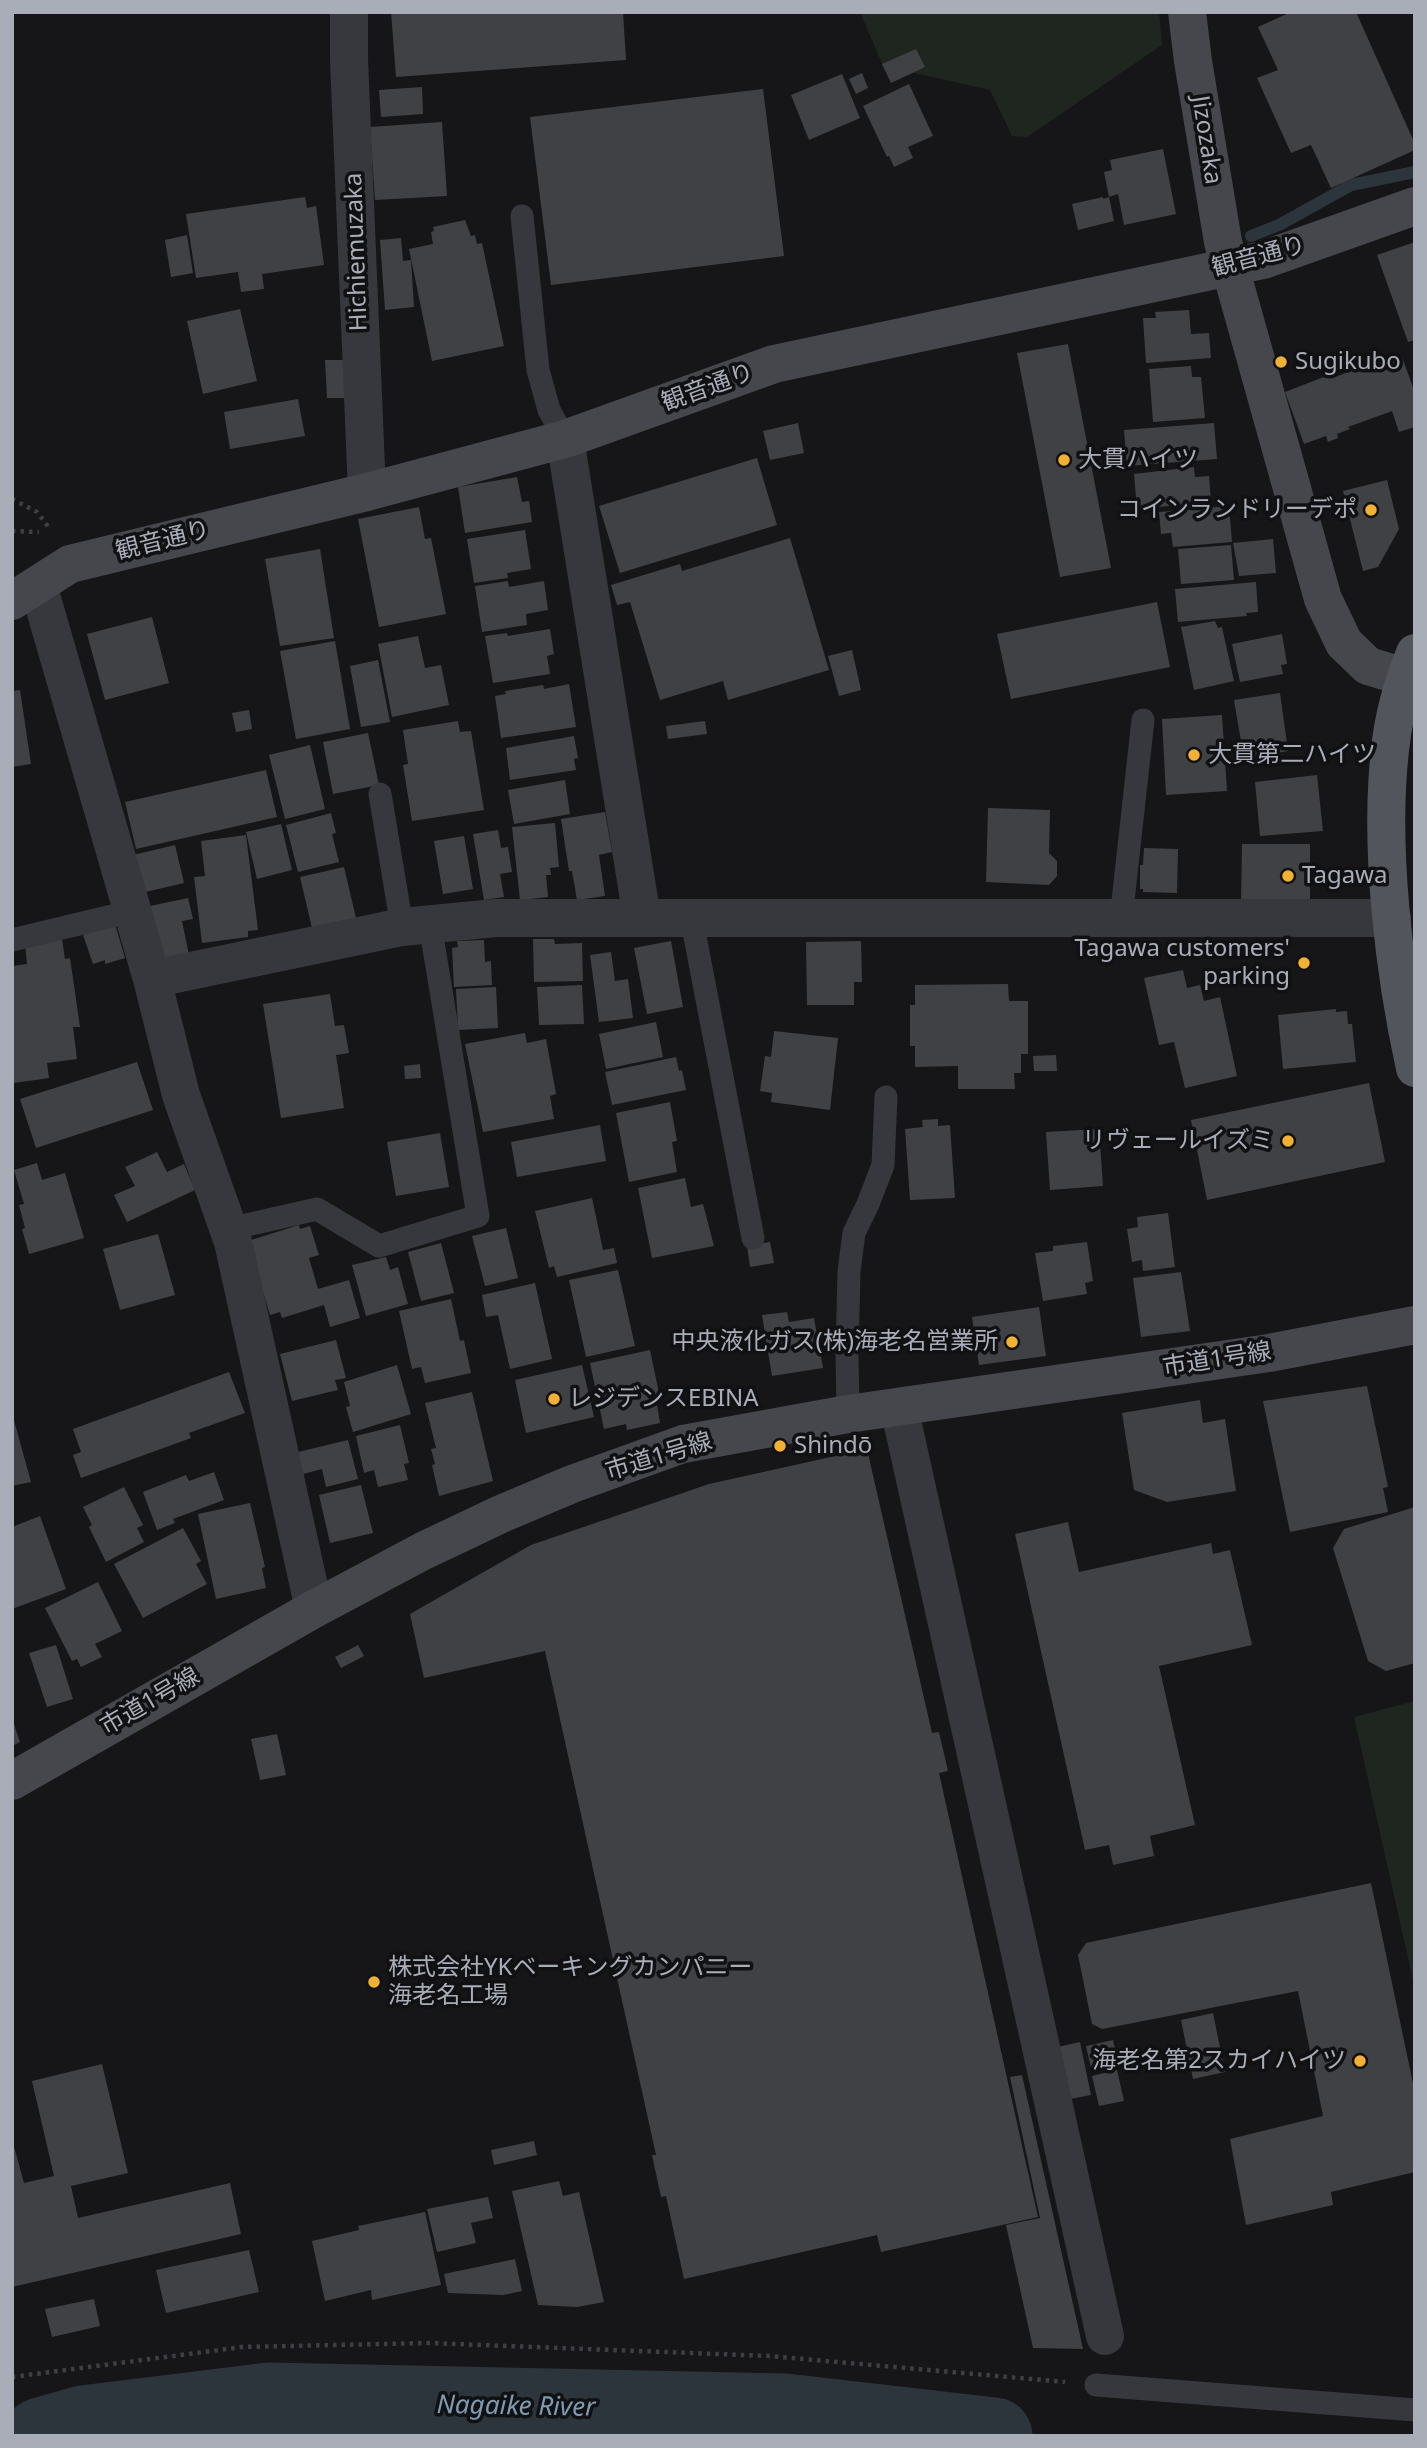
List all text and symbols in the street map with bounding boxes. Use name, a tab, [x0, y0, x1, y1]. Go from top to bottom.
street label: Jizozaka	[1185, 94, 1227, 186]
street label: Hichiemuzaka	[340, 172, 374, 332]
street label: 観音通り	[1209, 231, 1309, 283]
place label: Sugikubo	[1295, 348, 1401, 376]
marker: Sugikubo	[1273, 354, 1289, 370]
street label: 観音通り	[658, 358, 758, 418]
place label: 大貫ハイツ	[1078, 446, 1198, 474]
marker: 大貫ハイツ	[1056, 452, 1072, 468]
place label: コインランドリーデポ	[1117, 496, 1357, 524]
marker: コインランドリーデポ	[1363, 502, 1379, 518]
street label: 観音通り	[113, 515, 213, 567]
place label: 大貫第二ハイツ	[1208, 741, 1376, 769]
marker: 大貫第二ハイツ	[1186, 747, 1202, 763]
place label: Tagawa	[1302, 862, 1387, 890]
marker: Tagawa	[1280, 868, 1296, 884]
place label: Tagawa customers' parking	[1075, 935, 1290, 991]
marker: Tagawa customers' parking	[1296, 955, 1312, 971]
place label: リヴェールイズミ	[1082, 1127, 1274, 1155]
marker: リヴェールイズミ	[1280, 1133, 1296, 1149]
place label: 中央液化ガス(株)海老名営業所	[672, 1328, 998, 1356]
marker: 中央液化ガス(株)海老名営業所	[1004, 1334, 1020, 1350]
street label: 市道1号線	[1161, 1337, 1273, 1383]
place label: レジデンスEBINA	[568, 1385, 759, 1413]
marker: レジデンスEBINA	[546, 1391, 562, 1407]
street label: 市道1号線	[602, 1427, 716, 1487]
place label: Shindō	[794, 1432, 872, 1460]
marker: Shindō	[772, 1438, 788, 1454]
street label: 市道1号線	[95, 1662, 205, 1742]
place label: 株式会社YKベーキングカンパニー 海老名工場	[388, 1954, 752, 2010]
marker: 株式会社YKベーキングカンパニー 海老名工場	[366, 1974, 382, 1990]
place label: 海老名第2スカイハイツ	[1092, 2047, 1346, 2075]
marker: 海老名第2スカイハイツ	[1352, 2053, 1368, 2069]
water label: Nagaike River	[436, 2390, 596, 2424]

